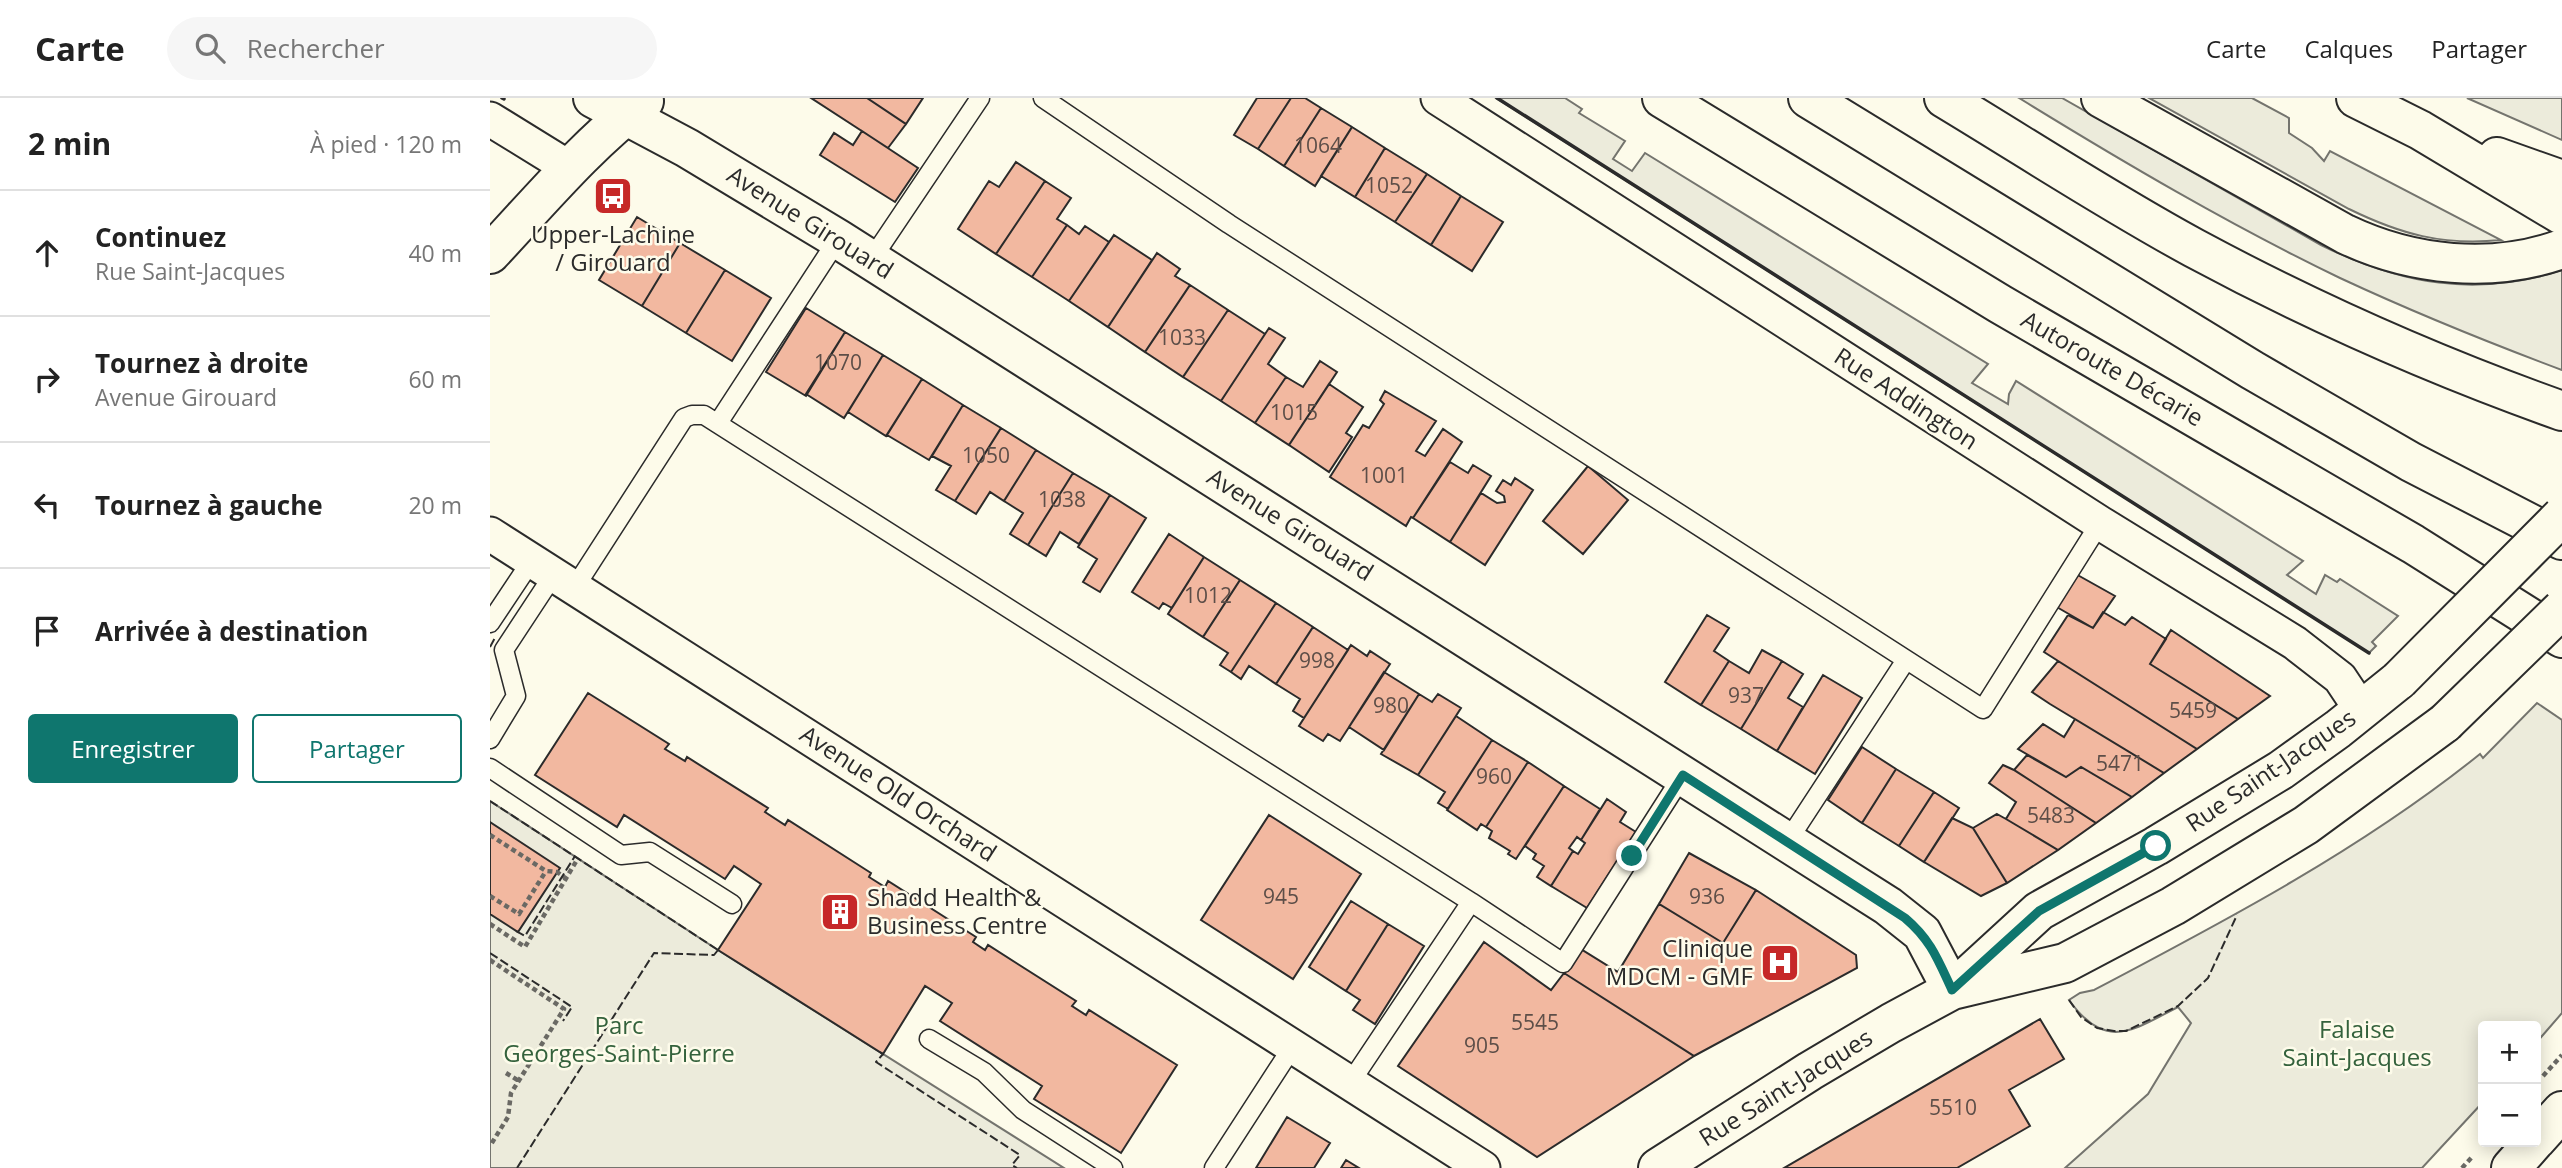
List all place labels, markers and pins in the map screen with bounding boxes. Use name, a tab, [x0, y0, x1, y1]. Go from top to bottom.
bus stop icon: Upper-Lachine / Girouard	[592, 175, 634, 217]
place label: Upper-Lachine / Girouard	[531, 217, 695, 278]
place label: Shadd Health & Business Centre	[867, 880, 1047, 941]
building icon: Shadd Health & Business Centre	[819, 891, 861, 933]
place label: Clinique MDCM - GMF	[1606, 931, 1753, 992]
hospital icon: Clinique MDCM - GMF	[1759, 942, 1801, 984]

